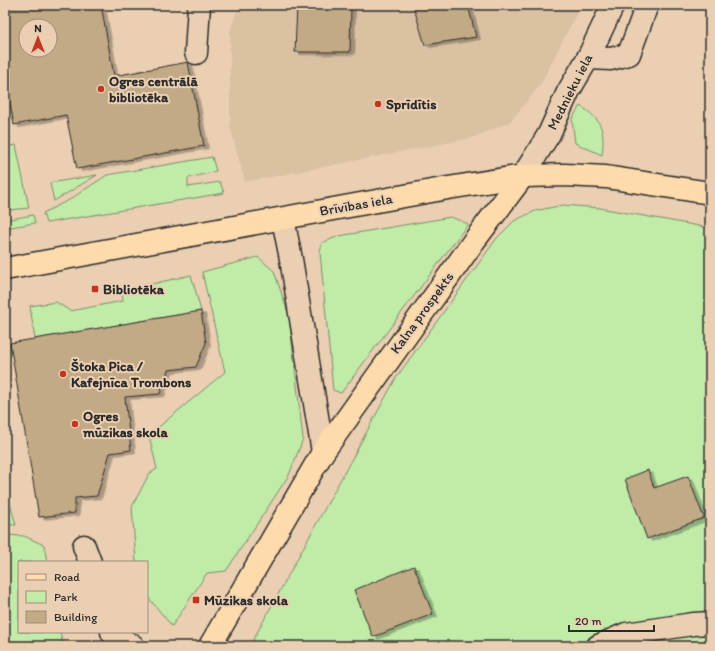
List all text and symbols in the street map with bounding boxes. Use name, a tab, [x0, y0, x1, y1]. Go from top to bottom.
north arrow	[18, 18, 58, 58]
text: N	[34, 22, 42, 35]
street label: Mednieku iela	[544, 51, 597, 133]
place label: Ogres centrālā bibliotēka	[109, 73, 198, 106]
marker: Ogres centrālā bibliotēka	[96, 84, 106, 94]
place label: Sprīdītis	[386, 96, 436, 113]
marker: Sprīdītis	[373, 99, 383, 109]
street label: Brīvības iela	[318, 190, 395, 220]
street label: Kalna prospekts	[387, 269, 457, 357]
place label: Bibliotēka	[103, 281, 165, 298]
marker: Bibliotēka	[90, 284, 100, 294]
place label: Štoka Pica / Kafejnīca Trombons	[71, 358, 191, 391]
marker: Štoka Pica / Kafejnīca Trombons	[58, 369, 68, 379]
place label: Ogres mūzikas skola	[82, 408, 169, 441]
marker: Ogres mūzikas skola	[70, 419, 80, 429]
legend	[18, 561, 148, 633]
text: Road	[54, 570, 80, 584]
text: Park	[54, 590, 78, 604]
place label: Mūzikas skola	[204, 592, 289, 609]
marker: Mūzikas skola	[191, 595, 201, 605]
scale bar	[569, 607, 654, 633]
text: Building	[54, 610, 98, 624]
text: 20 m	[575, 614, 602, 628]

